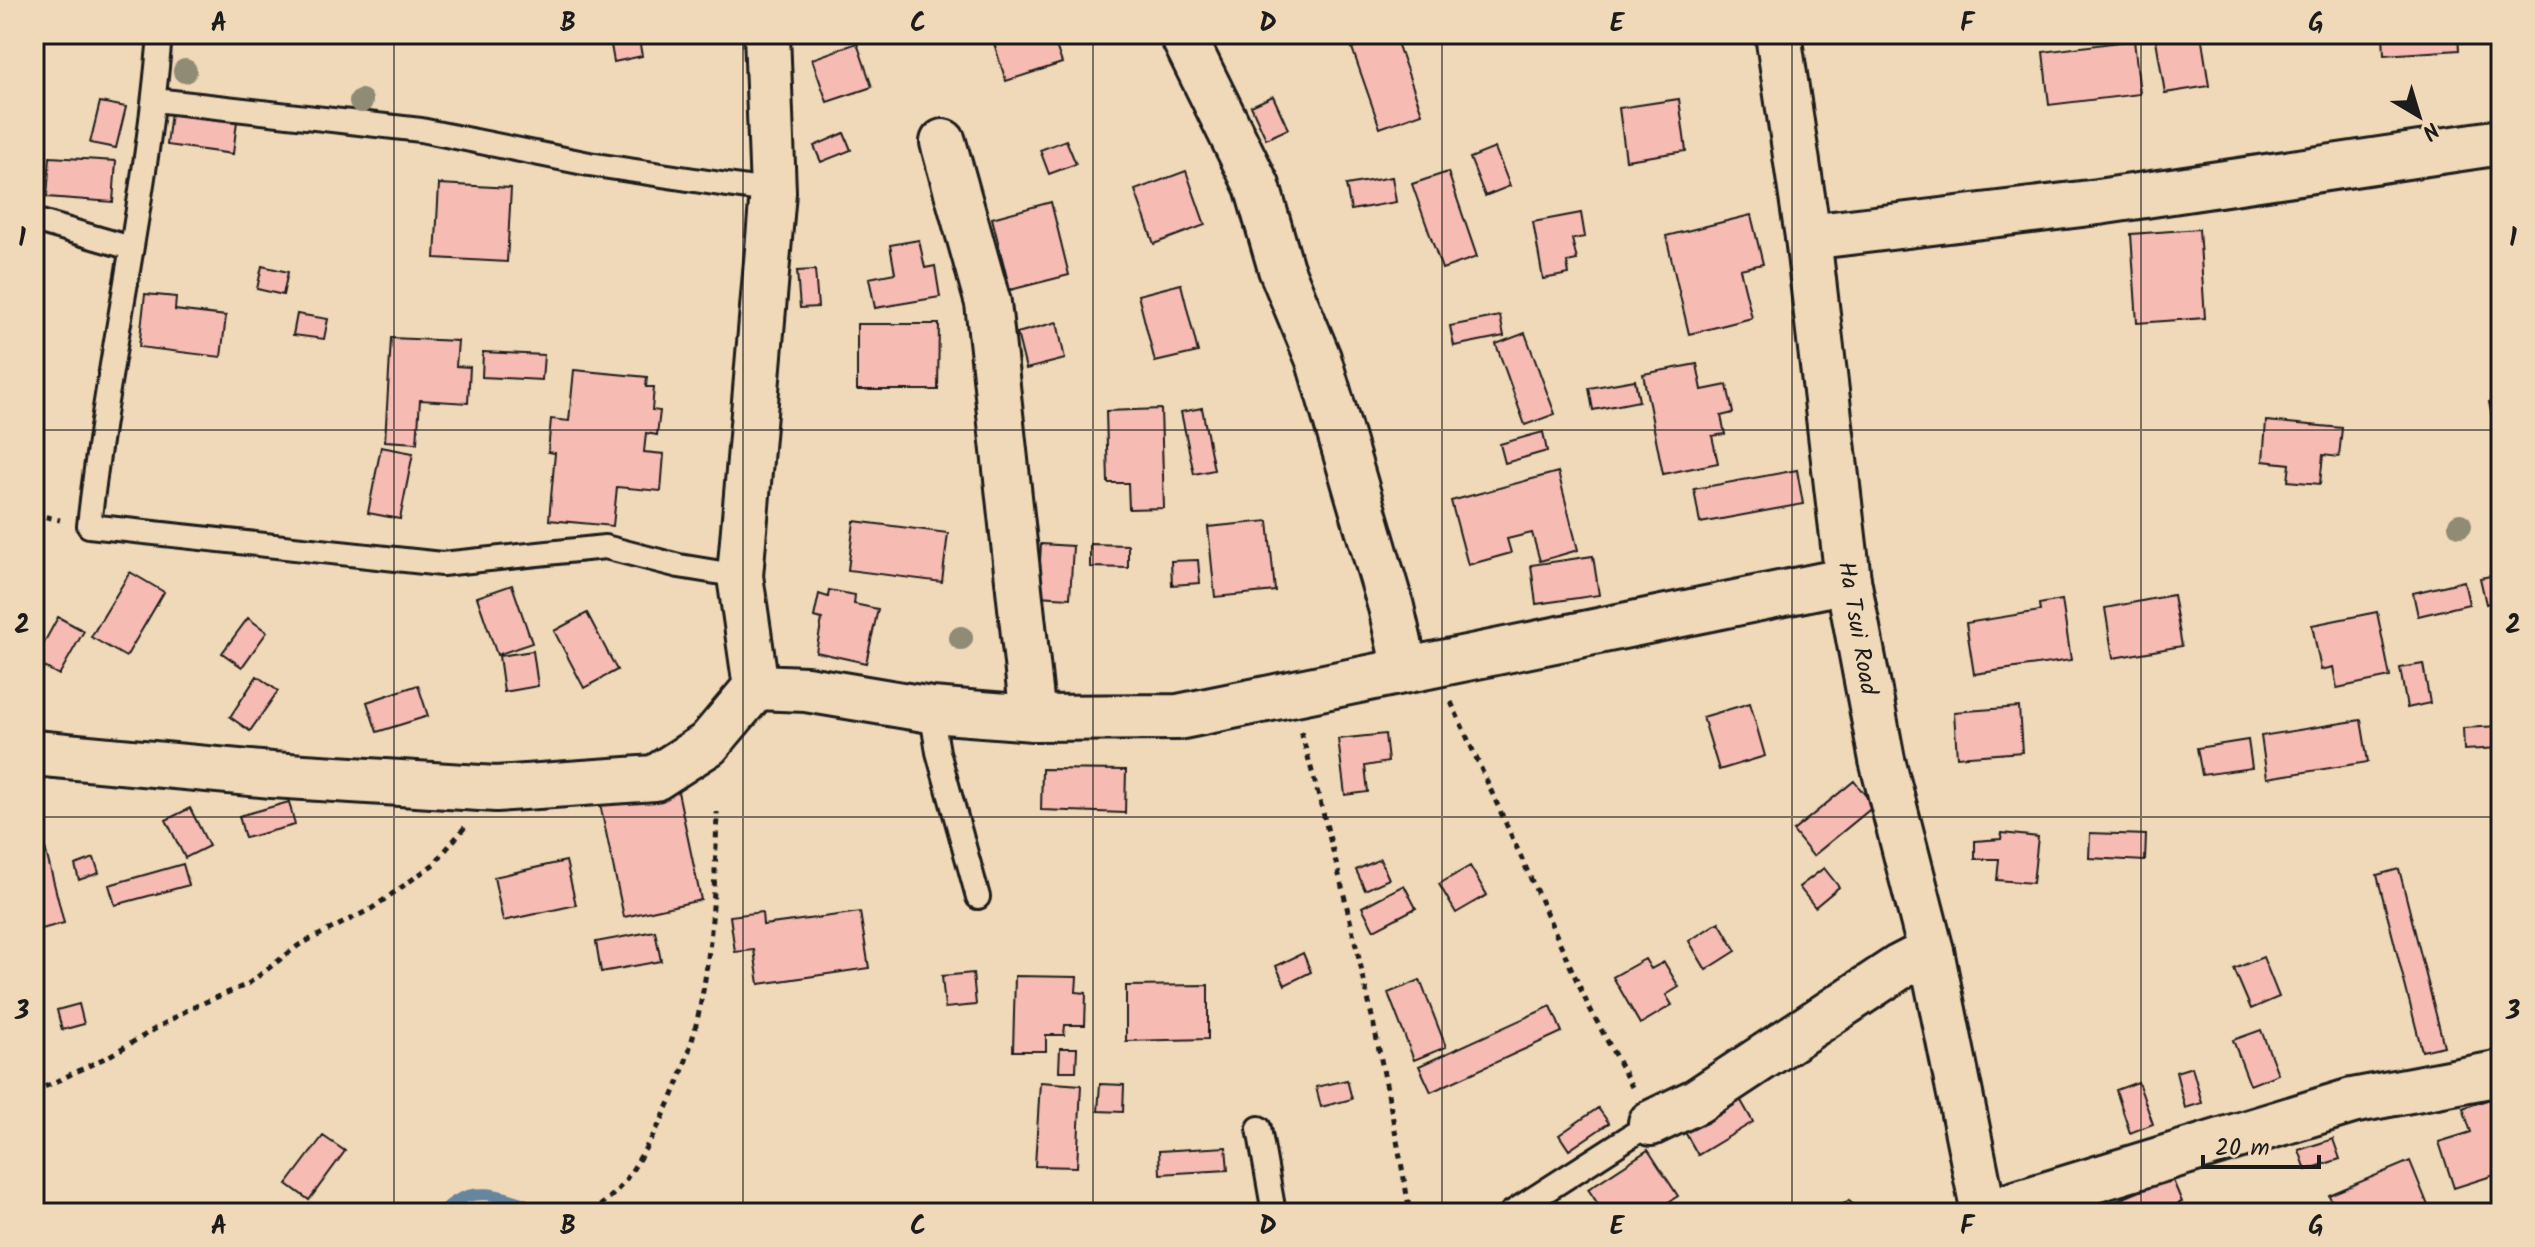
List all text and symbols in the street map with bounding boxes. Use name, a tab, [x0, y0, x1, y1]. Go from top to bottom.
text: A	[211, 3, 227, 45]
text: B	[560, 3, 576, 45]
text: C	[910, 3, 926, 45]
text: D	[1259, 3, 1277, 45]
text: E	[1610, 3, 1626, 45]
text: F	[1960, 3, 1976, 45]
text: G	[2308, 3, 2324, 45]
north arrow	[2379, 76, 2459, 156]
text: N	[2413, 112, 2446, 148]
text: 1	[18, 218, 26, 260]
text: 1	[2509, 218, 2517, 260]
street label: Ha Tsui Road	[1826, 558, 1888, 699]
text: 2	[14, 605, 30, 647]
text: 2	[2505, 605, 2521, 647]
text: 3	[14, 991, 29, 1033]
text: 3	[2505, 991, 2520, 1033]
scale bar	[2203, 1119, 2319, 1169]
text: 20 m	[2215, 1129, 2270, 1168]
text: A	[211, 1206, 227, 1247]
text: B	[560, 1206, 576, 1247]
text: C	[910, 1206, 926, 1247]
text: D	[1259, 1206, 1277, 1247]
text: E	[1610, 1206, 1626, 1247]
text: F	[1960, 1206, 1976, 1247]
text: G	[2308, 1206, 2324, 1247]

